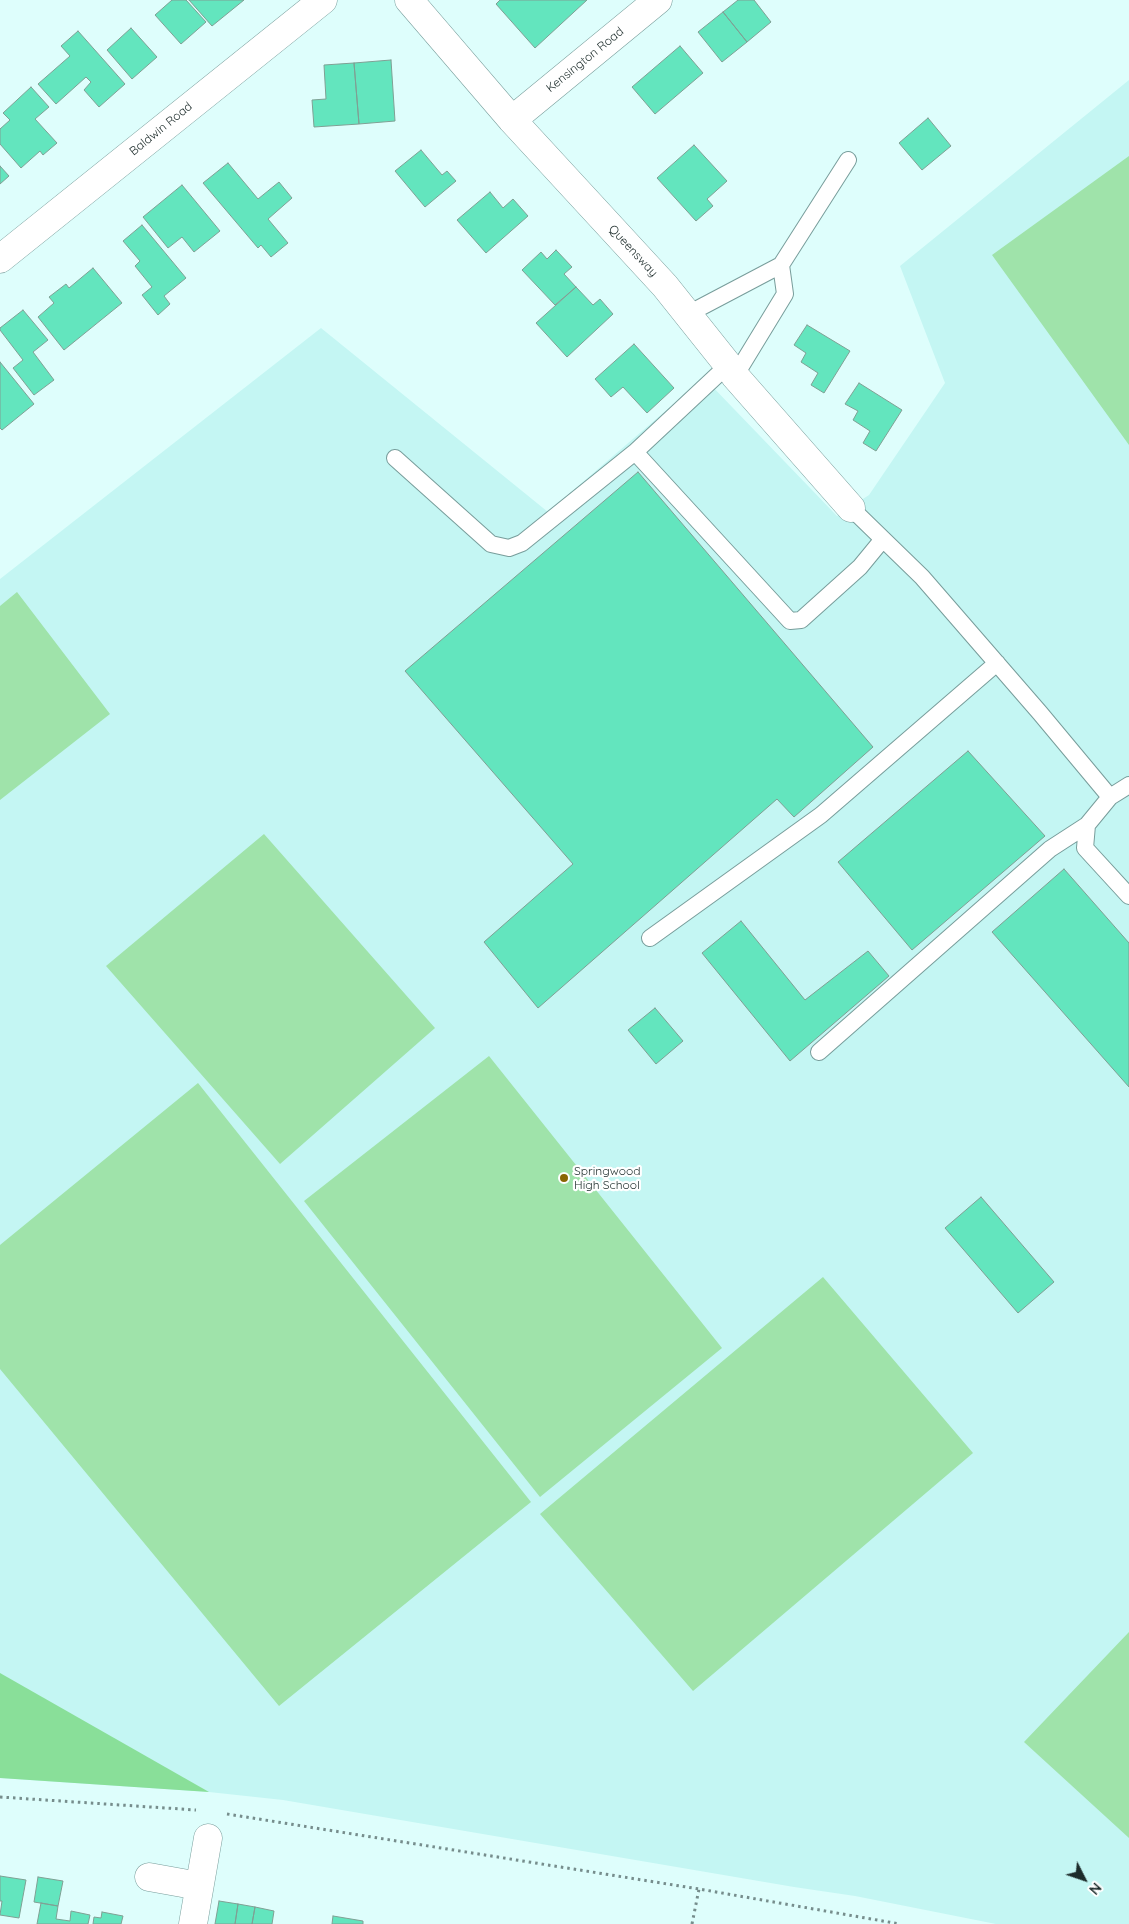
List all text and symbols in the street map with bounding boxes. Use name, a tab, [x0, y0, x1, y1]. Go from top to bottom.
street label: Kensington Road	[543, 24, 627, 96]
street label: Baldwin Road	[127, 99, 195, 159]
street label: Queensway	[605, 222, 661, 280]
place label: Springwood High School	[574, 1164, 640, 1192]
marker: Springwood High School	[558, 1172, 570, 1184]
north arrow	[1059, 1854, 1109, 1904]
text: N	[1085, 1879, 1105, 1899]

